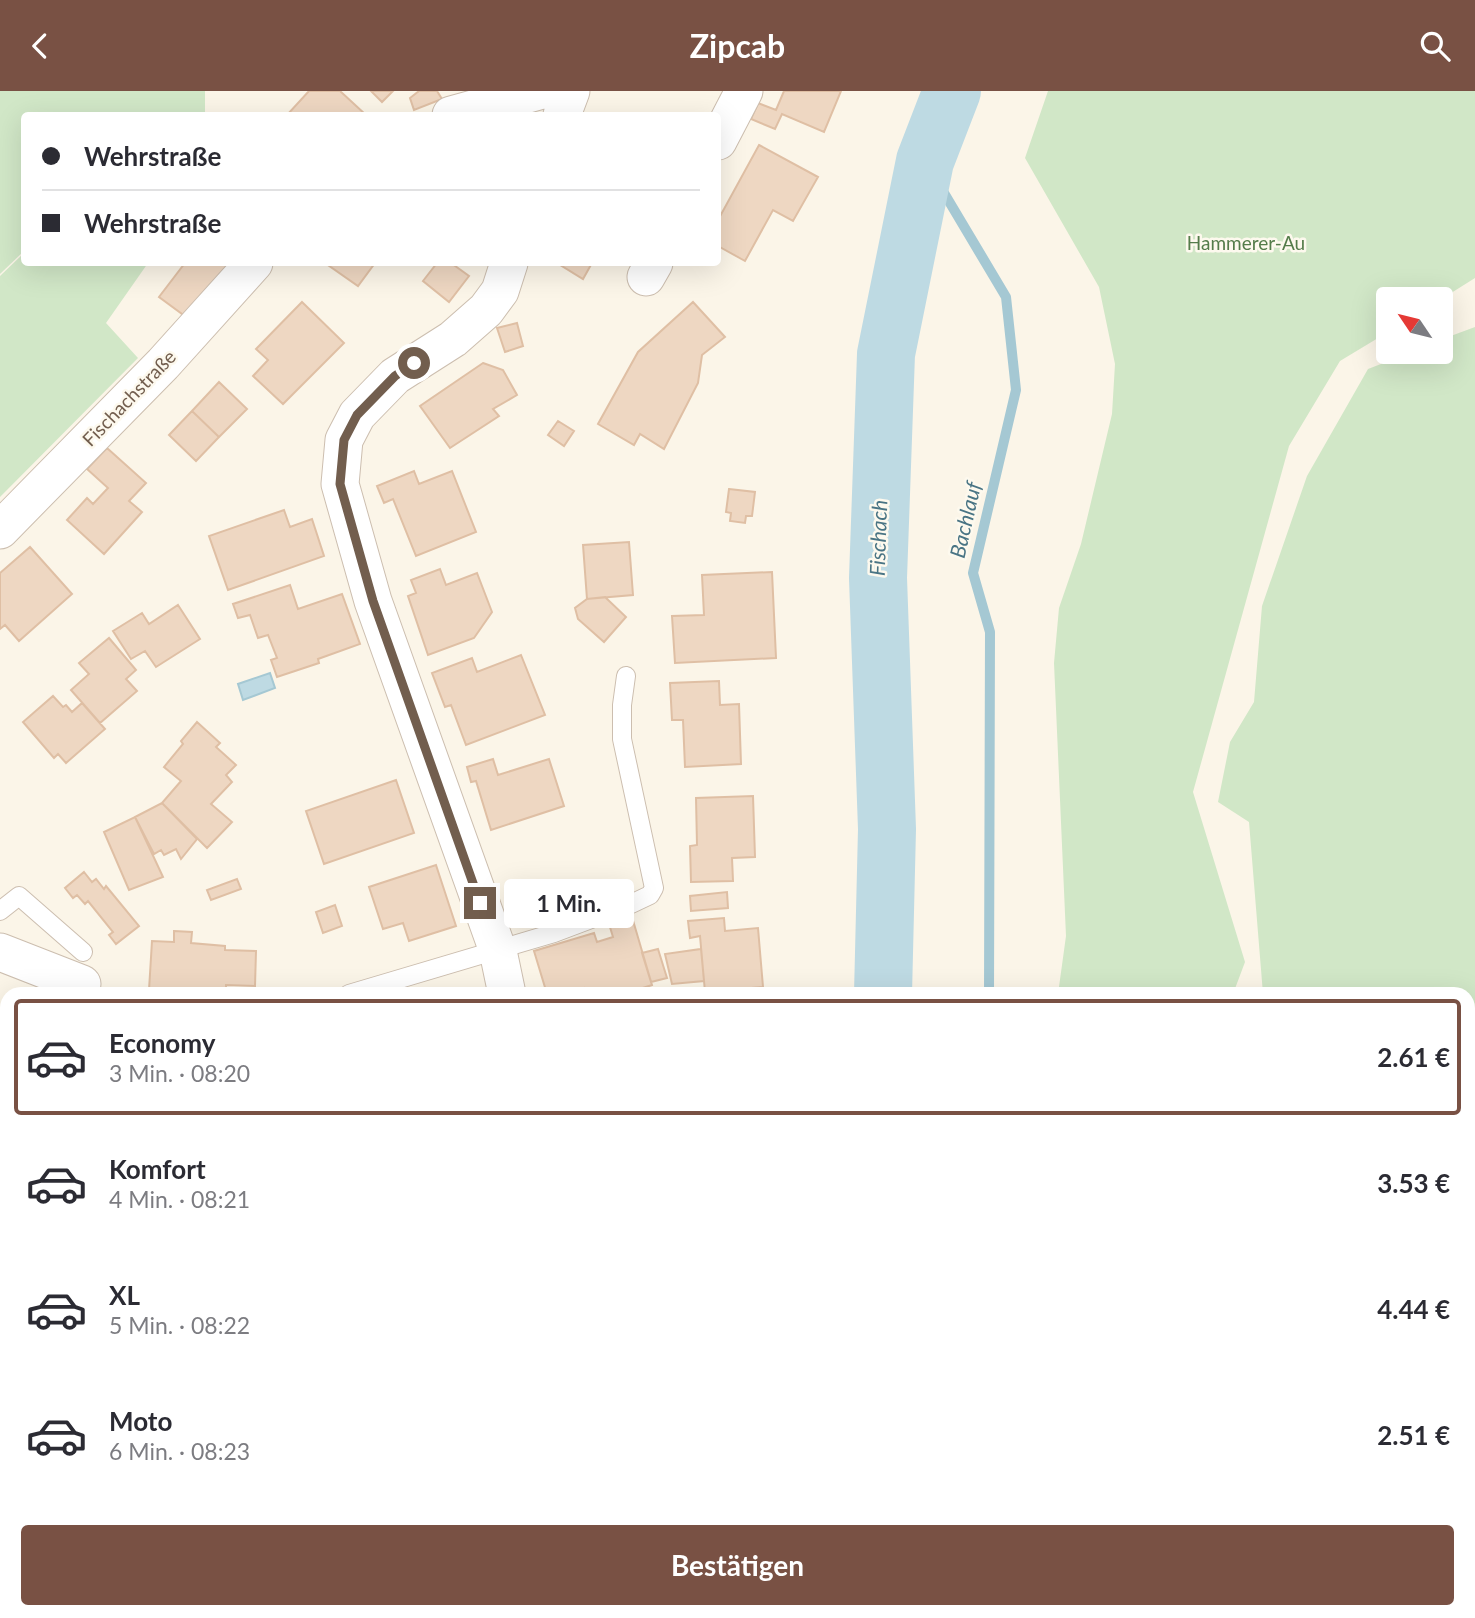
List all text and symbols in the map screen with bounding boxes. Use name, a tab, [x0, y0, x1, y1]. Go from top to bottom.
text: Zipcab	[690, 26, 785, 65]
icon: back	[21, 27, 59, 65]
icon: search	[1416, 27, 1454, 65]
text: Wehrstraße	[84, 140, 221, 172]
text: Wehrstraße	[84, 207, 221, 239]
park label: Hammerer-Au	[1187, 231, 1305, 254]
north arrow	[1376, 287, 1452, 364]
map controls	[1376, 287, 1453, 364]
street label: Fischachstraße	[77, 345, 180, 450]
route start	[398, 347, 430, 379]
water label: Bachlauf	[944, 478, 986, 560]
water label: Fischach	[864, 499, 891, 577]
callout: 1 Min.	[504, 879, 634, 927]
route end	[464, 887, 496, 919]
text: 1 Min.	[537, 889, 601, 917]
icon: car	[25, 1026, 88, 1089]
text: Economy	[109, 1027, 215, 1059]
text: 2.61 €	[1377, 1041, 1450, 1073]
text: 3 Min. · 08:20	[109, 1059, 250, 1087]
icon: car	[25, 1152, 88, 1215]
text: Komfort	[109, 1153, 206, 1185]
text: 3.53 €	[1377, 1167, 1450, 1199]
text: 4 Min. · 08:21	[109, 1185, 250, 1213]
icon: car	[25, 1278, 88, 1341]
text: XL	[109, 1279, 140, 1311]
text: 4.44 €	[1377, 1293, 1450, 1325]
text: 5 Min. · 08:22	[109, 1311, 250, 1339]
icon: car	[25, 1404, 88, 1467]
text: Moto	[109, 1405, 172, 1437]
text: 2.51 €	[1377, 1419, 1450, 1451]
text: 6 Min. · 08:23	[109, 1437, 250, 1465]
button: Bestätigen	[21, 1525, 1454, 1605]

